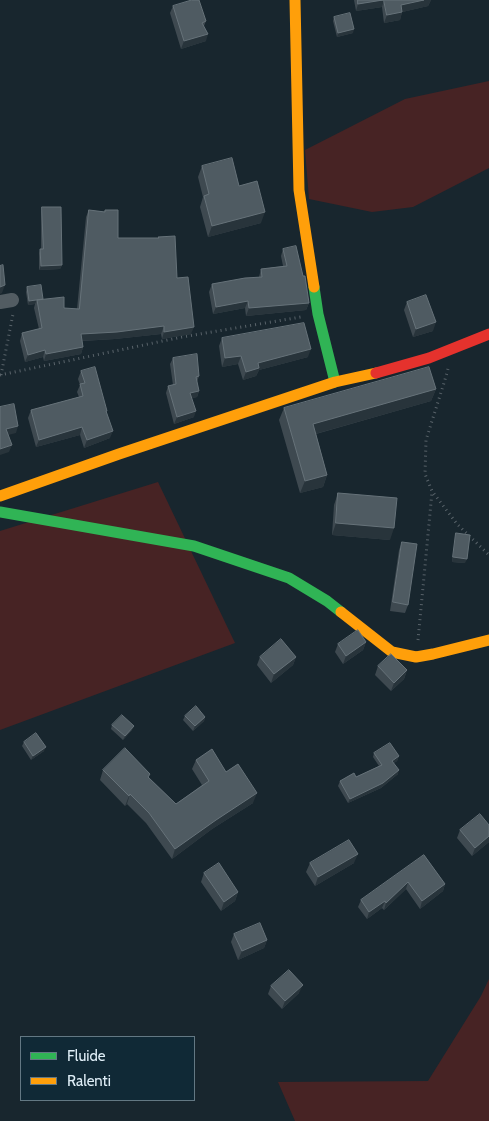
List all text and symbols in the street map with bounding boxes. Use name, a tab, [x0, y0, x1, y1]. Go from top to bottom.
legend	[20, 1036, 195, 1101]
text: Fluide	[67, 1047, 105, 1065]
text: Ralenti	[67, 1072, 111, 1090]

